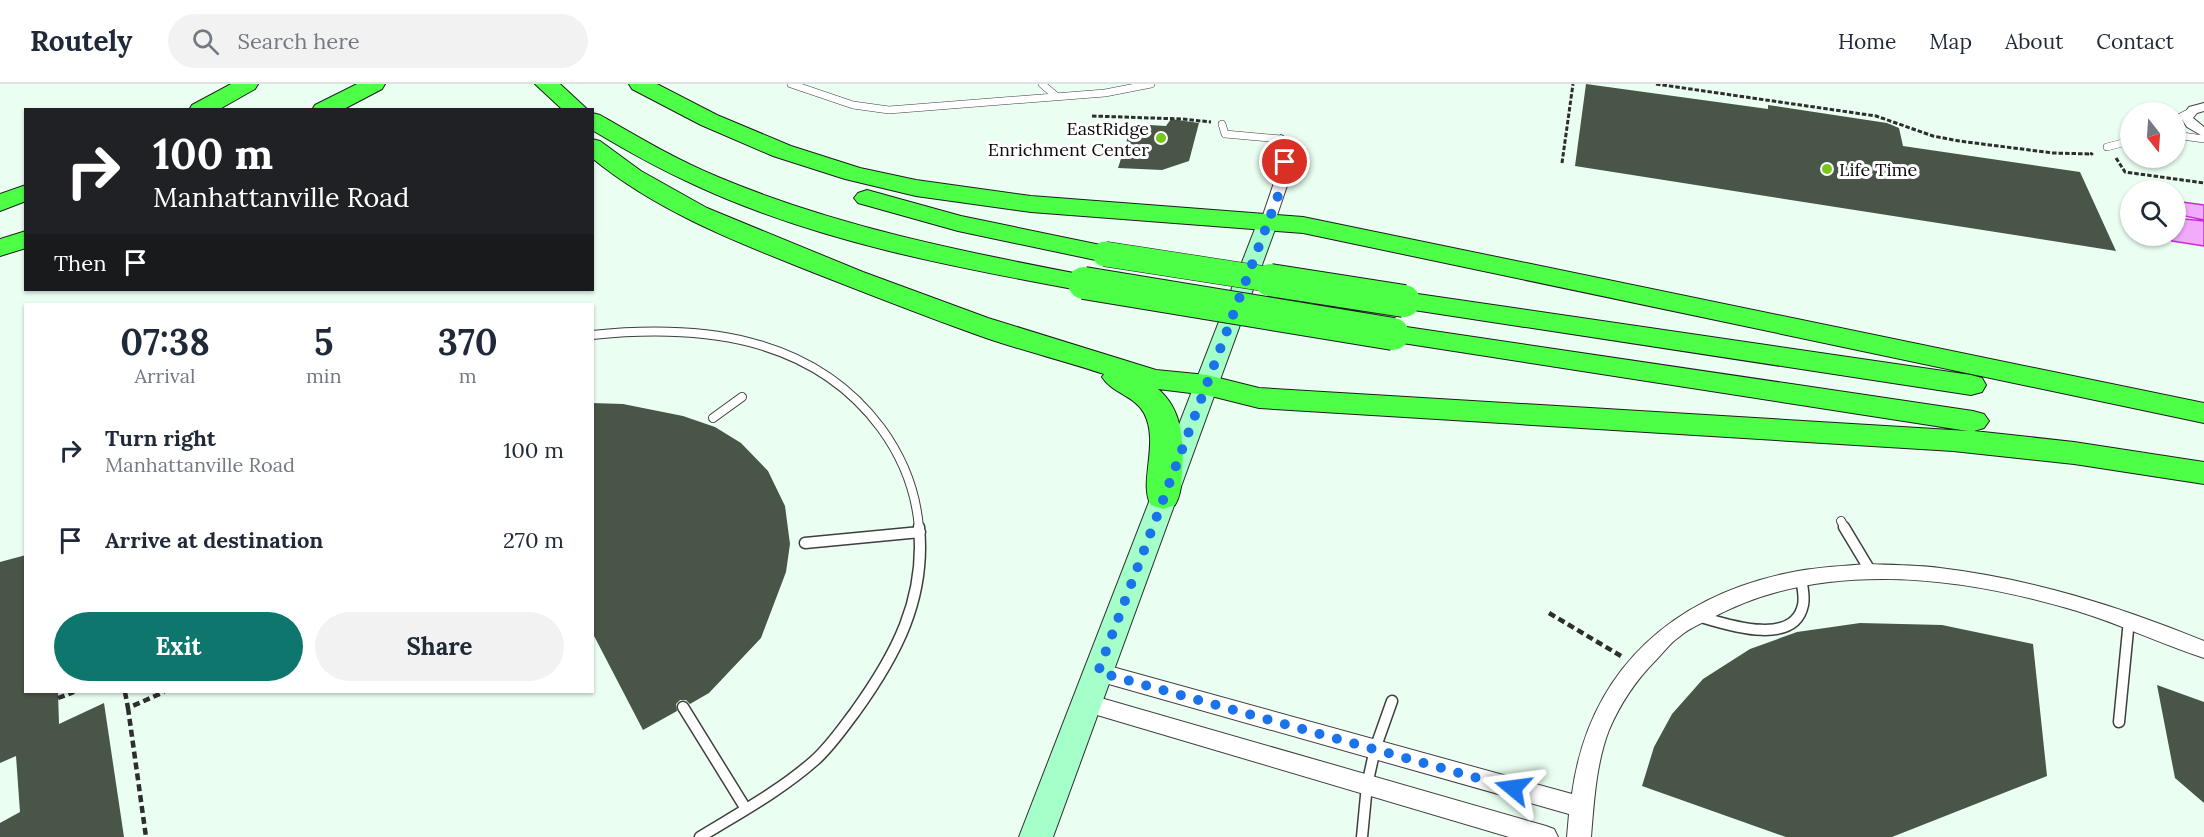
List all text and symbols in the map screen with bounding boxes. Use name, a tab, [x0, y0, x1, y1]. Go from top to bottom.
search box	[168, 14, 588, 68]
text: Routely	[30, 23, 132, 59]
icon: search	[189, 25, 222, 58]
text: Search here	[237, 27, 360, 55]
text: Home	[1838, 28, 1896, 55]
text: Map	[1929, 28, 1972, 55]
text: About	[2005, 28, 2063, 55]
text: Contact	[2096, 28, 2174, 55]
north arrow	[2120, 102, 2186, 168]
map controls	[2120, 102, 2186, 246]
place label: EastRidge Enrichment Center	[988, 117, 1149, 161]
text: 100 m	[153, 127, 273, 181]
marker: EastRidge Enrichment Center	[1154, 131, 1168, 145]
icon: right	[54, 132, 132, 210]
pin	[1259, 136, 1310, 187]
icon: arrive	[1268, 145, 1301, 178]
place label: Life Time	[1839, 158, 1918, 181]
marker: Life Time	[1820, 162, 1834, 176]
text: Manhattanville Road	[153, 180, 409, 214]
button: search	[2120, 180, 2186, 246]
icon: arrive	[119, 246, 152, 279]
text: Then	[54, 249, 107, 277]
text: 07:38	[120, 319, 210, 365]
text: 5	[314, 319, 334, 365]
text: 370	[438, 319, 498, 365]
text: Arrival	[134, 363, 196, 388]
text: min	[306, 363, 342, 388]
text: m	[459, 363, 477, 388]
text: Turn right	[105, 424, 216, 452]
icon: right	[54, 434, 87, 467]
text: 100 m	[503, 436, 564, 464]
text: Manhattanville Road	[105, 452, 295, 477]
icon: arrive	[54, 524, 87, 557]
text: Arrive at destination	[105, 526, 323, 554]
text: 270 m	[503, 526, 564, 554]
button: Exit	[54, 612, 303, 681]
button: Share	[315, 612, 564, 681]
position arrow	[1481, 756, 1545, 820]

